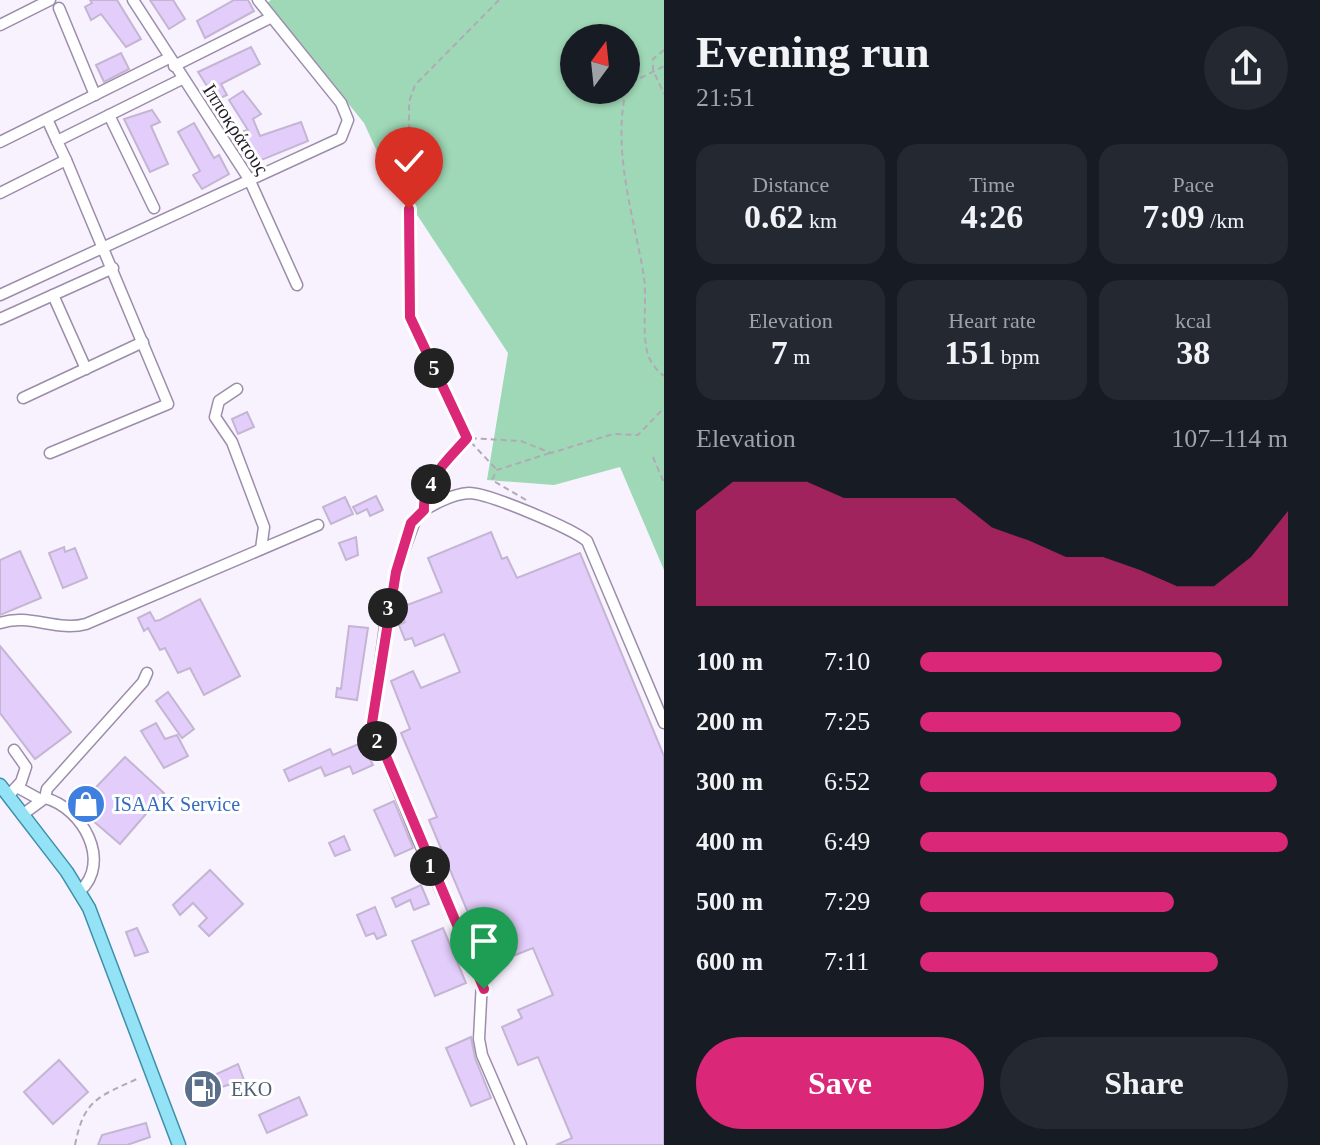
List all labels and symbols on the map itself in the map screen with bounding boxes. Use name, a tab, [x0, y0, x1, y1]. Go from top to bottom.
north arrow	[560, 24, 640, 104]
street label: Ιπποκράτους	[198, 80, 273, 179]
pin	[375, 127, 443, 209]
pin: 5	[414, 348, 454, 388]
pin: 4	[411, 464, 451, 504]
pin: 3	[368, 588, 408, 628]
pin: 2	[357, 721, 397, 761]
shop icon: ISAAK Service	[65, 783, 107, 825]
place label: ISAAK Service	[114, 793, 240, 815]
pin: 1	[410, 846, 450, 886]
pin	[450, 907, 518, 989]
fuel station icon: EKO	[182, 1068, 224, 1110]
place label: EKO	[231, 1078, 272, 1100]

